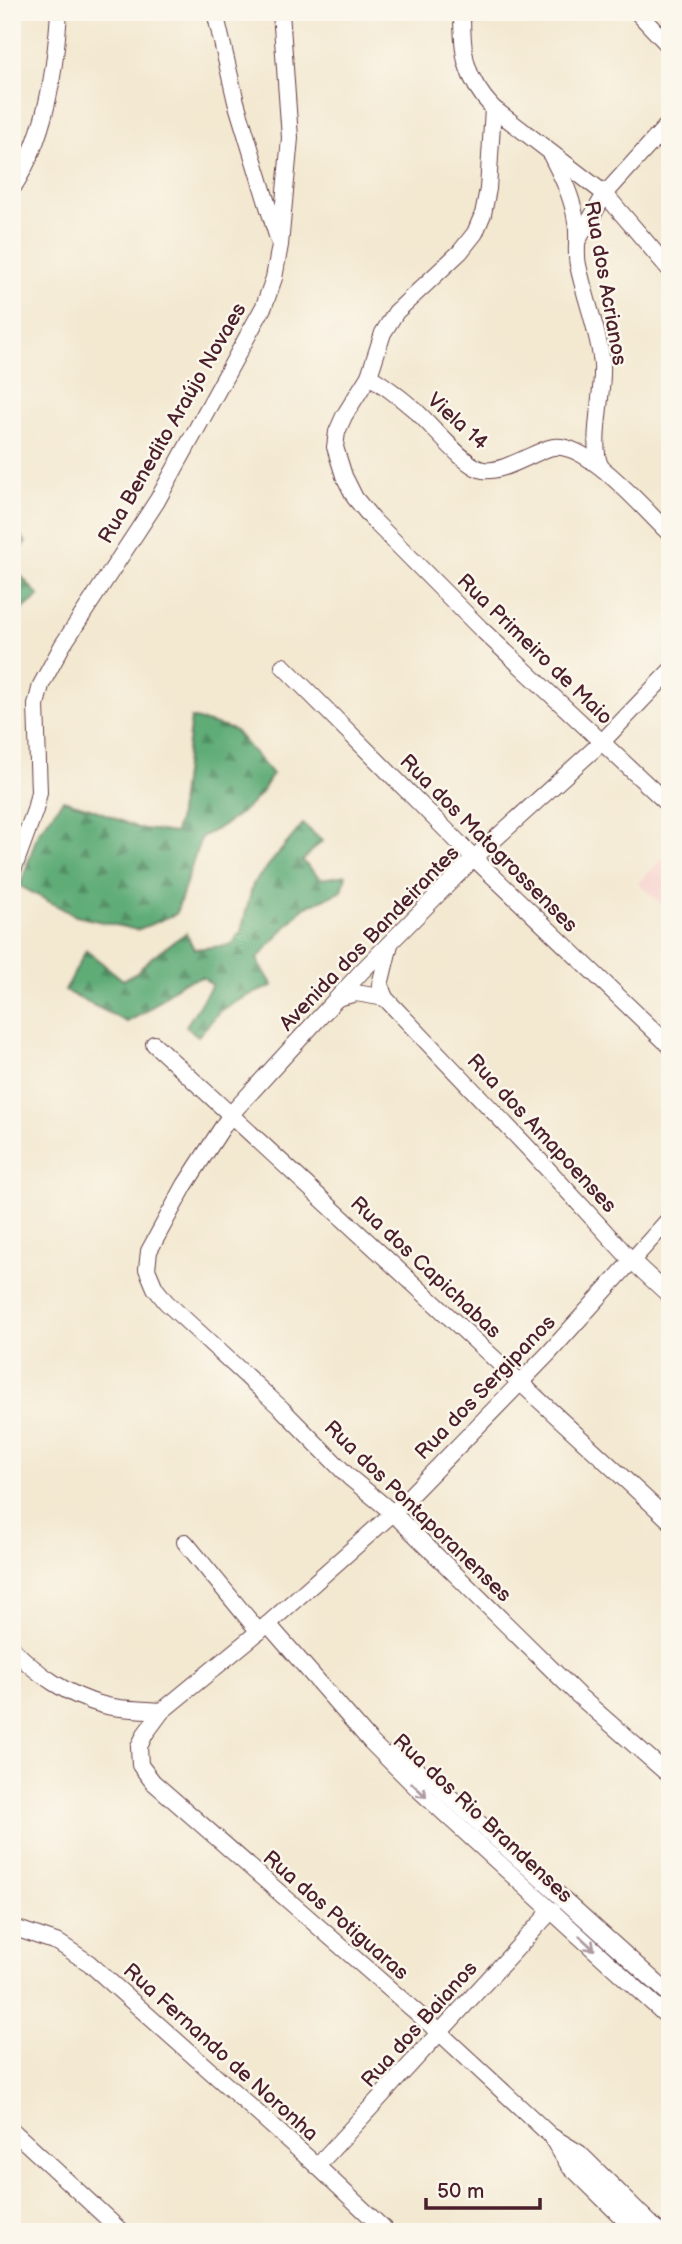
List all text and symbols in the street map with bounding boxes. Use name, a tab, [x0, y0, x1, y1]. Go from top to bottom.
street label: Rua dos Acrianos	[579, 199, 632, 367]
street label: Rua Benedito Araújo Novaes	[93, 298, 252, 548]
street label: Viela 14	[422, 388, 493, 455]
street label: Rua Primeiro de Maio	[452, 569, 618, 730]
street label: Rua dos Matogrossenses	[394, 749, 583, 938]
street label: Avenida dos Bandeirantes	[274, 840, 464, 1036]
street label: Rua dos Amapoenses	[462, 1049, 622, 1218]
street label: Rua dos Capichabas	[345, 1191, 506, 1344]
street label: Rua dos Sergipanos	[410, 1310, 561, 1465]
street label: Rua dos Pontaporanenses	[319, 1415, 516, 1607]
street label: Rua dos Rio Brandenses	[388, 1729, 578, 1908]
one-way arrow	[411, 1781, 428, 1798]
street label: Rua dos Potiguaras	[258, 1845, 414, 1985]
one-way arrow	[578, 1935, 596, 1951]
street label: Rua dos Baianos	[356, 1956, 483, 2093]
street label: Rua Fernando de Noronha	[118, 1958, 323, 2147]
scale bar	[426, 2167, 540, 2211]
text: 50 m	[437, 2179, 484, 2204]

